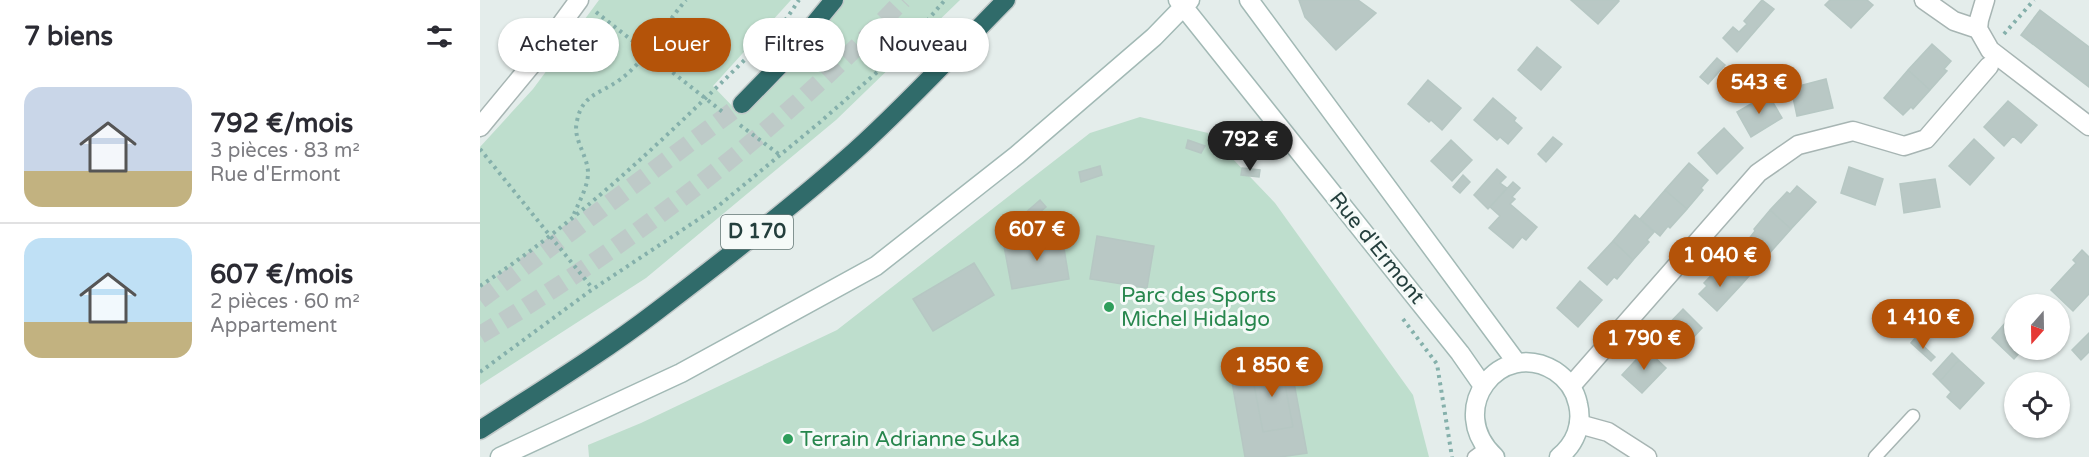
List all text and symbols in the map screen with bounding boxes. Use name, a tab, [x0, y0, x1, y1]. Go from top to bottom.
chip: Acheter	[498, 18, 619, 72]
chip: Louer	[631, 18, 731, 72]
chip: Filtres	[743, 18, 845, 72]
chip: Nouveau	[857, 18, 989, 72]
icon: filters	[423, 20, 456, 53]
text: 7 biens	[24, 21, 113, 52]
pin: 543 €	[1717, 64, 1801, 115]
text: 543 €	[1731, 71, 1787, 95]
text: 792 €/mois	[210, 108, 353, 139]
icon: home	[72, 111, 144, 183]
pin: 792 €	[1208, 121, 1292, 172]
text: 792 €	[1222, 128, 1278, 152]
text: 3 pièces · 83 m²	[210, 139, 360, 163]
text: Rue d'Ermont	[210, 163, 340, 187]
street label: Rue d'Ermont	[1324, 187, 1430, 309]
pin: 607 €	[995, 211, 1079, 262]
road number: D 170	[721, 215, 793, 249]
text: 607 €	[1009, 218, 1065, 242]
pin: 1 040 €	[1665, 237, 1775, 288]
text: 1 040 €	[1683, 244, 1757, 268]
text: 607 €/mois	[210, 259, 353, 290]
icon: home	[72, 262, 144, 334]
place label: Parc des Sports Michel Hidalgo	[1121, 283, 1276, 332]
text: 2 pièces · 60 m²	[210, 290, 360, 314]
north arrow	[2004, 294, 2070, 360]
map controls	[2004, 294, 2070, 438]
pin: 1 410 €	[1868, 299, 1978, 350]
marker: Parc des Sports Michel Hidalgo	[1102, 300, 1116, 314]
text: 1 410 €	[1886, 306, 1960, 330]
text: Appartement	[210, 314, 337, 338]
pin: 1 790 €	[1589, 320, 1699, 371]
text: 1 790 €	[1607, 327, 1681, 351]
pin: 1 850 €	[1217, 347, 1327, 398]
text: 1 850 €	[1235, 354, 1309, 378]
button: locate	[2004, 372, 2070, 438]
place label: Terrain Adrianne Suka	[800, 427, 1020, 452]
marker: Terrain Adrianne Suka	[781, 432, 795, 446]

